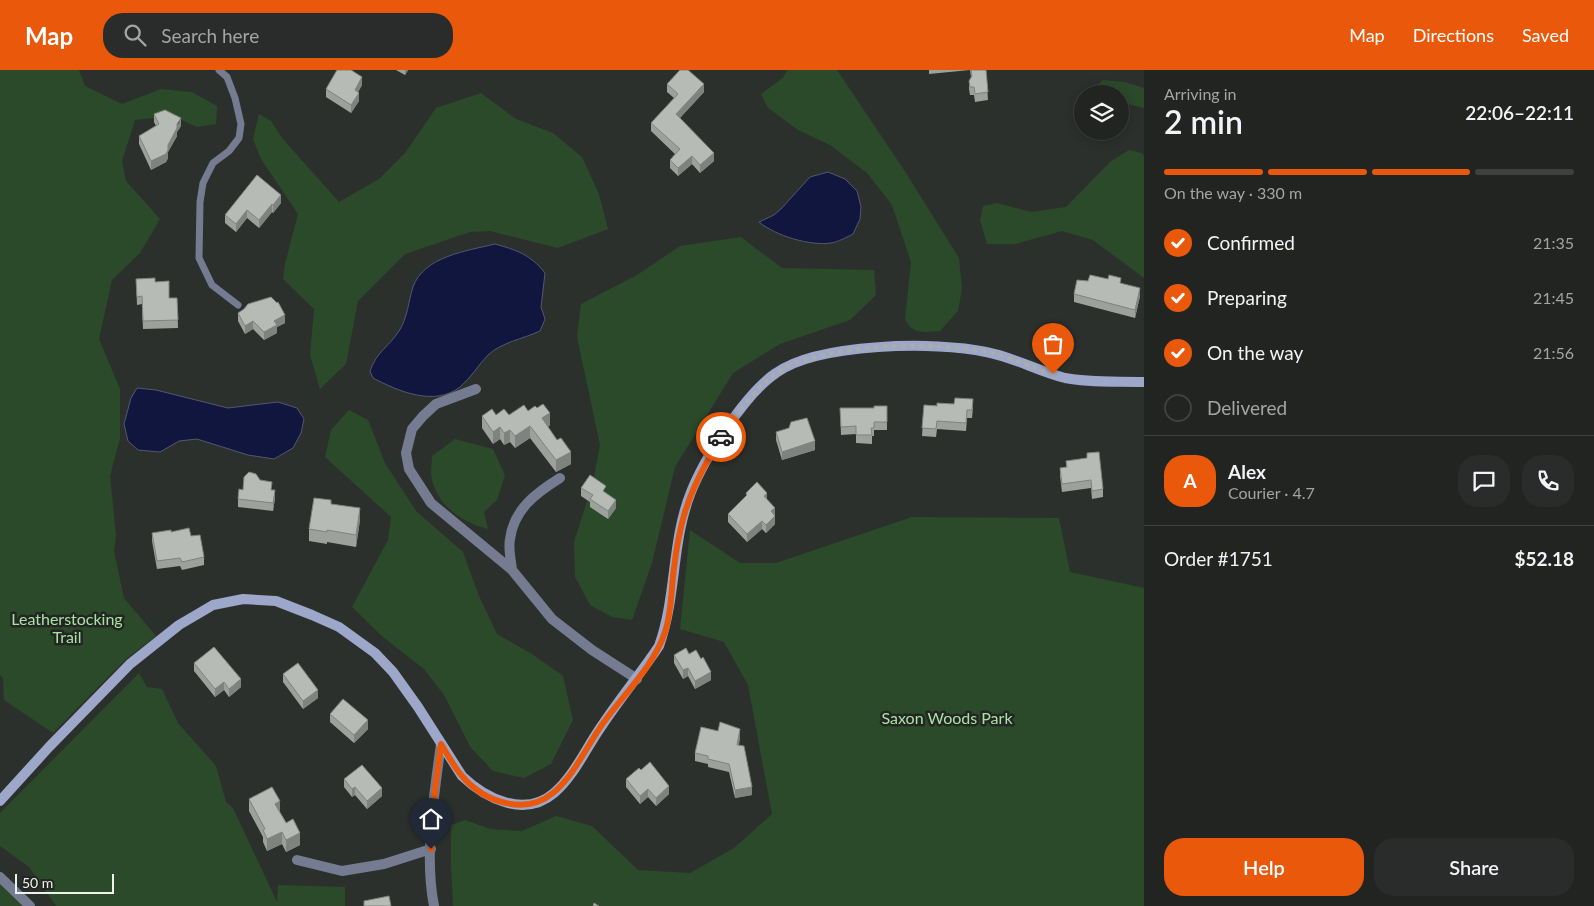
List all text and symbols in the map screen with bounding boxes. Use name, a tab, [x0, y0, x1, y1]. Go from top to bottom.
search box	[103, 13, 453, 58]
text: Map	[25, 21, 73, 50]
icon: search	[121, 21, 149, 49]
text: Search here	[161, 24, 259, 47]
text: Map	[1349, 24, 1385, 46]
text: Directions	[1413, 24, 1494, 46]
text: Saved	[1522, 24, 1569, 46]
text: Arriving in	[1164, 84, 1237, 103]
map controls	[1074, 85, 1129, 140]
button: layers	[1074, 85, 1129, 140]
text: 22:06–22:11	[1465, 101, 1574, 124]
text: 2 min	[1164, 102, 1243, 141]
text: On the way · 330 m	[1164, 183, 1302, 202]
icon: check	[1164, 229, 1192, 257]
text: Confirmed	[1207, 231, 1295, 254]
text: 21:35	[1533, 233, 1574, 252]
icon: check	[1164, 284, 1192, 312]
text: Preparing	[1207, 286, 1287, 309]
text: 21:45	[1533, 288, 1574, 307]
pin	[1032, 323, 1074, 374]
icon: bag	[1039, 330, 1067, 358]
icon: check	[1164, 339, 1192, 367]
text: On the way	[1207, 341, 1303, 364]
text: 21:56	[1533, 343, 1574, 362]
text: Delivered	[1207, 396, 1287, 419]
courier	[696, 412, 746, 462]
icon: car	[707, 423, 735, 451]
button: chat	[1458, 455, 1510, 507]
button: phone	[1522, 455, 1574, 507]
text: Alex	[1228, 460, 1266, 483]
text: A	[1183, 469, 1197, 492]
text: Courier · 4.7	[1228, 483, 1315, 502]
text: Order #1751	[1164, 547, 1273, 570]
text: $52.18	[1514, 547, 1574, 570]
park label: Leatherstocking Trail	[11, 609, 123, 646]
park label: Saxon Woods Park	[881, 708, 1013, 727]
pin	[410, 798, 452, 849]
icon: home	[417, 805, 445, 833]
button: Help	[1164, 838, 1364, 896]
button: Share	[1374, 838, 1574, 896]
scale bar	[15, 871, 114, 894]
text: 50 m	[22, 874, 53, 891]

